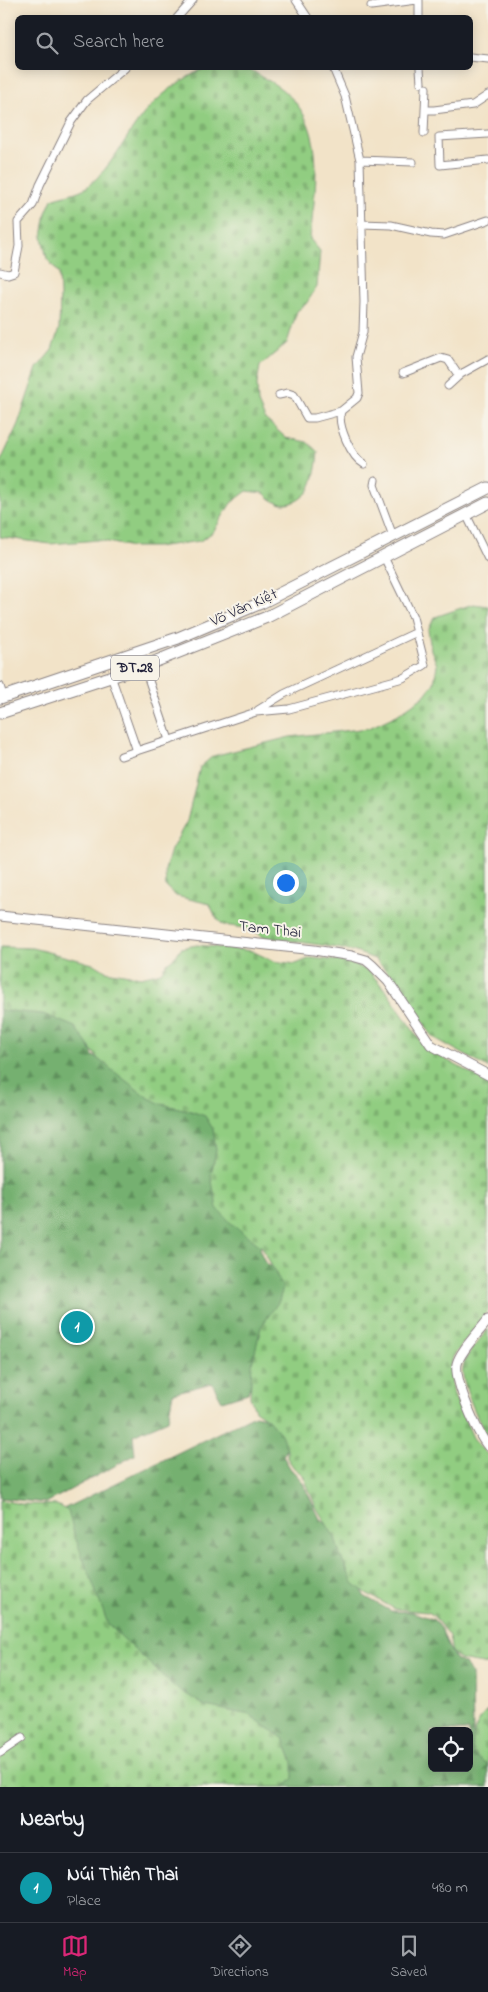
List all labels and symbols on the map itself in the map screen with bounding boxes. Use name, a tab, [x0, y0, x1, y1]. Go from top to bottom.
street label: Võ Văn Kiệt	[205, 582, 282, 634]
road number: ĐT.28	[111, 656, 159, 680]
your location	[273, 870, 299, 896]
street label: Tam Thai	[238, 915, 302, 945]
pin: 1	[61, 1308, 93, 1346]

